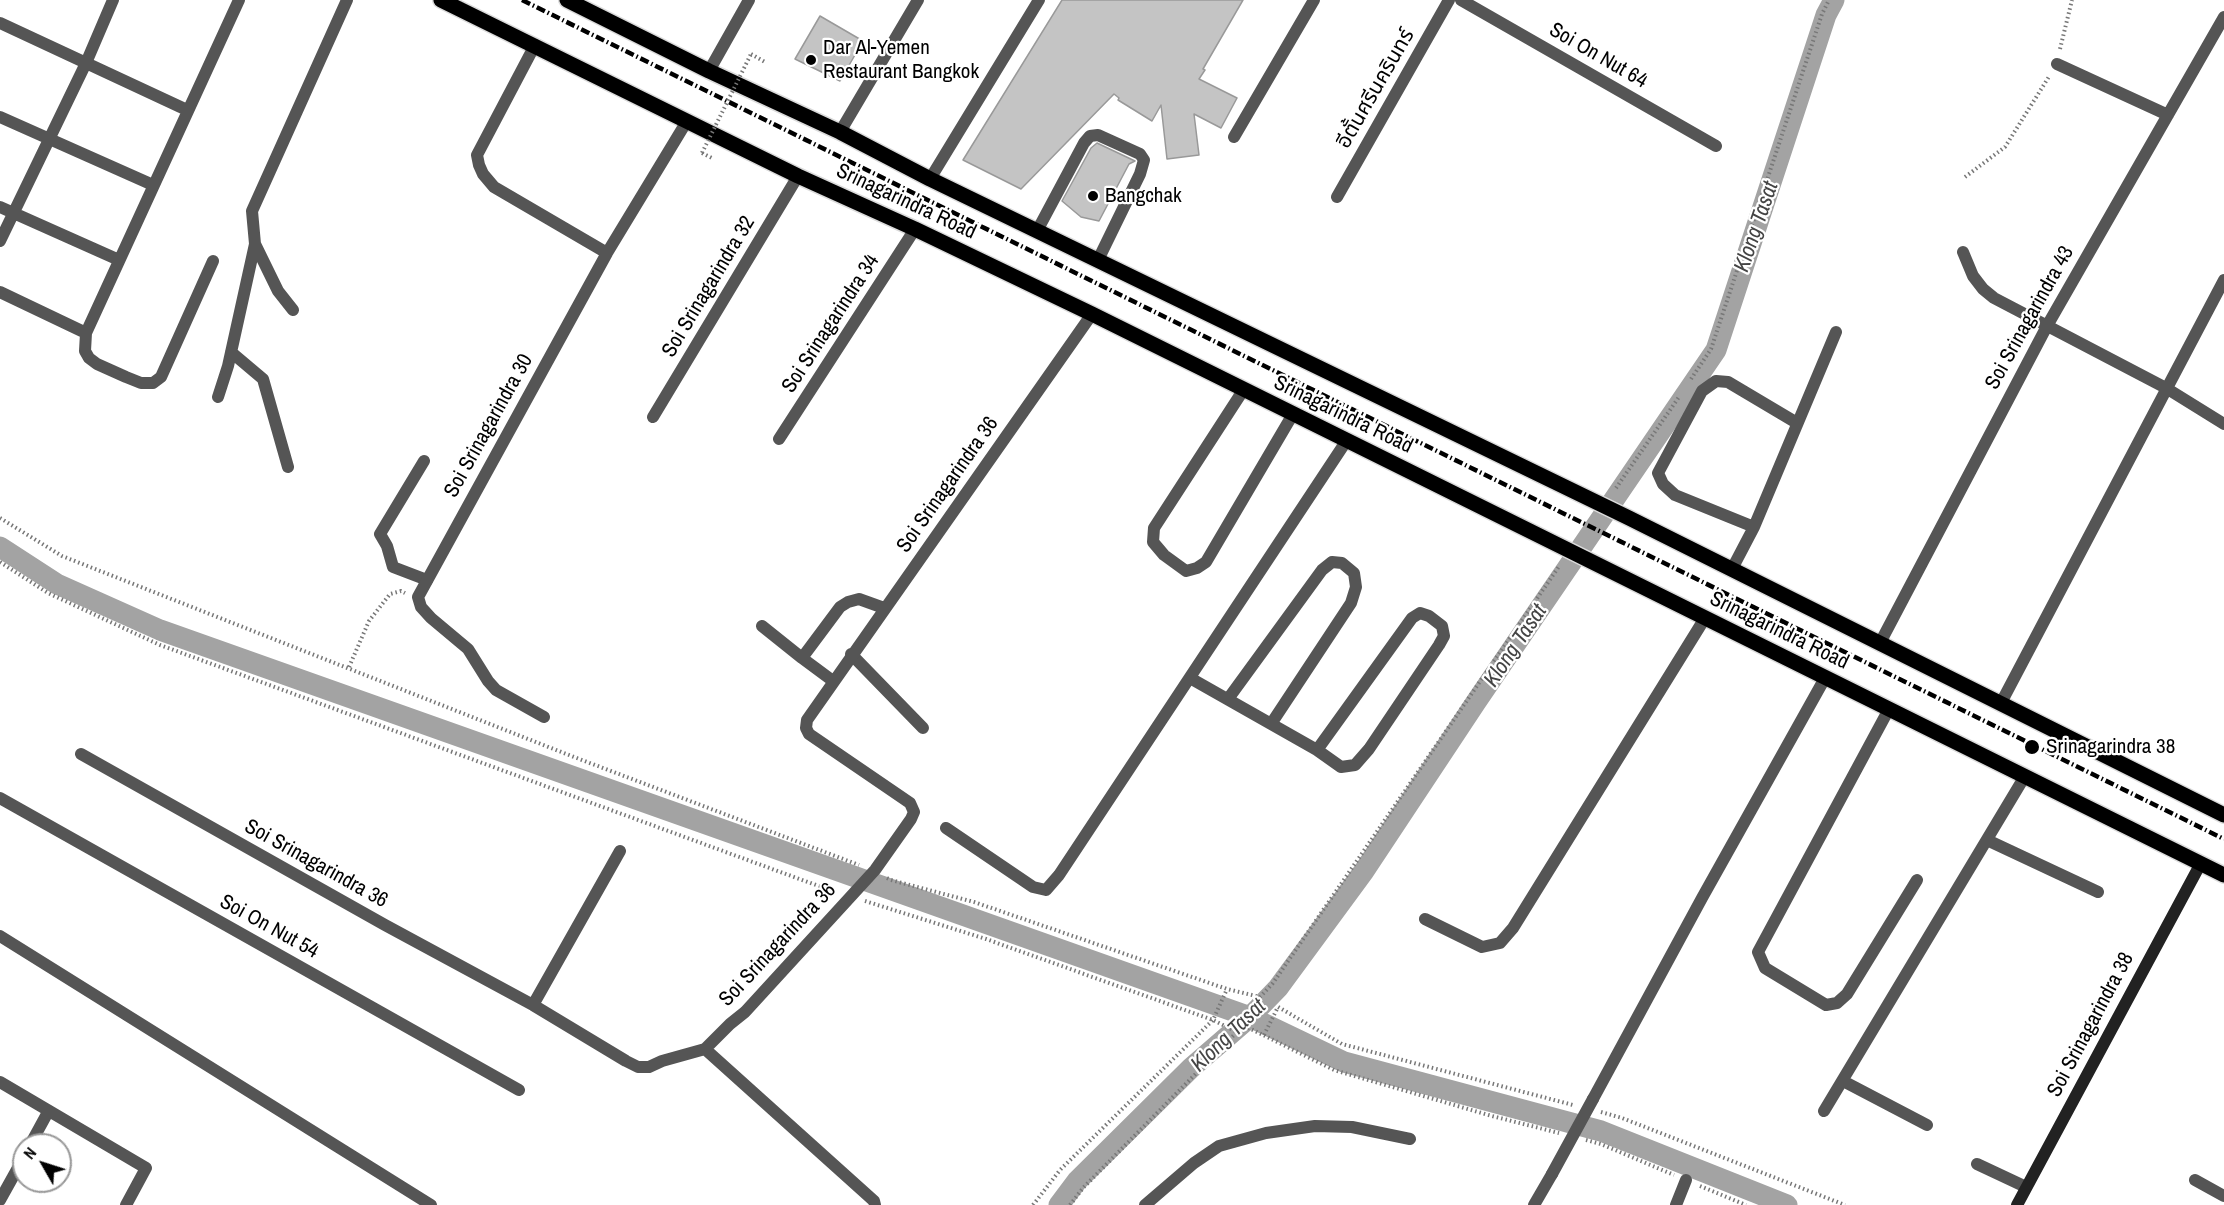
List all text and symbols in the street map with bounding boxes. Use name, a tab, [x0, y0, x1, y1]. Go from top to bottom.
street label: Soi On Nut 64	[1544, 18, 1652, 94]
street label: อีตั้นศรีนครินทร์	[1332, 25, 1420, 153]
place label: Dar Al-Yemen Restaurant Bangkok	[823, 35, 979, 85]
marker: Dar Al-Yemen Restaurant Bangkok	[804, 53, 818, 67]
street label: Srinagarindra Road	[832, 159, 980, 245]
water label: Klong Tasat	[1729, 178, 1785, 276]
place label: Bangchak	[1105, 183, 1182, 209]
marker: Bangchak	[1086, 189, 1100, 203]
street label: Soi Srinagarindra 32	[657, 212, 761, 362]
street label: Soi Srinagarindra 43	[1980, 242, 2080, 394]
street label: Soi Srinagarindra 34	[777, 250, 885, 398]
street label: Soi Srinagarindra 30	[439, 350, 539, 502]
street label: Srinagarindra Road	[1270, 371, 1416, 459]
street label: Soi Srinagarindra 36	[892, 412, 1004, 558]
street label: Srinagarindra Road	[1706, 587, 1852, 675]
water label: Klong Tasat	[1479, 600, 1553, 692]
place label: Srinagarindra 38	[2046, 734, 2175, 760]
marker: Srinagarindra 38	[2023, 738, 2041, 756]
street label: Soi Srinagarindra 36	[240, 814, 392, 914]
street label: Soi Srinagarindra 36	[714, 878, 842, 1012]
street label: Soi On Nut 54	[215, 890, 323, 964]
street label: Soi Srinagarindra 38	[2042, 949, 2140, 1101]
water label: Klong Tasat	[1186, 994, 1272, 1078]
north arrow	[12, 1133, 72, 1193]
text: N	[18, 1142, 41, 1164]

